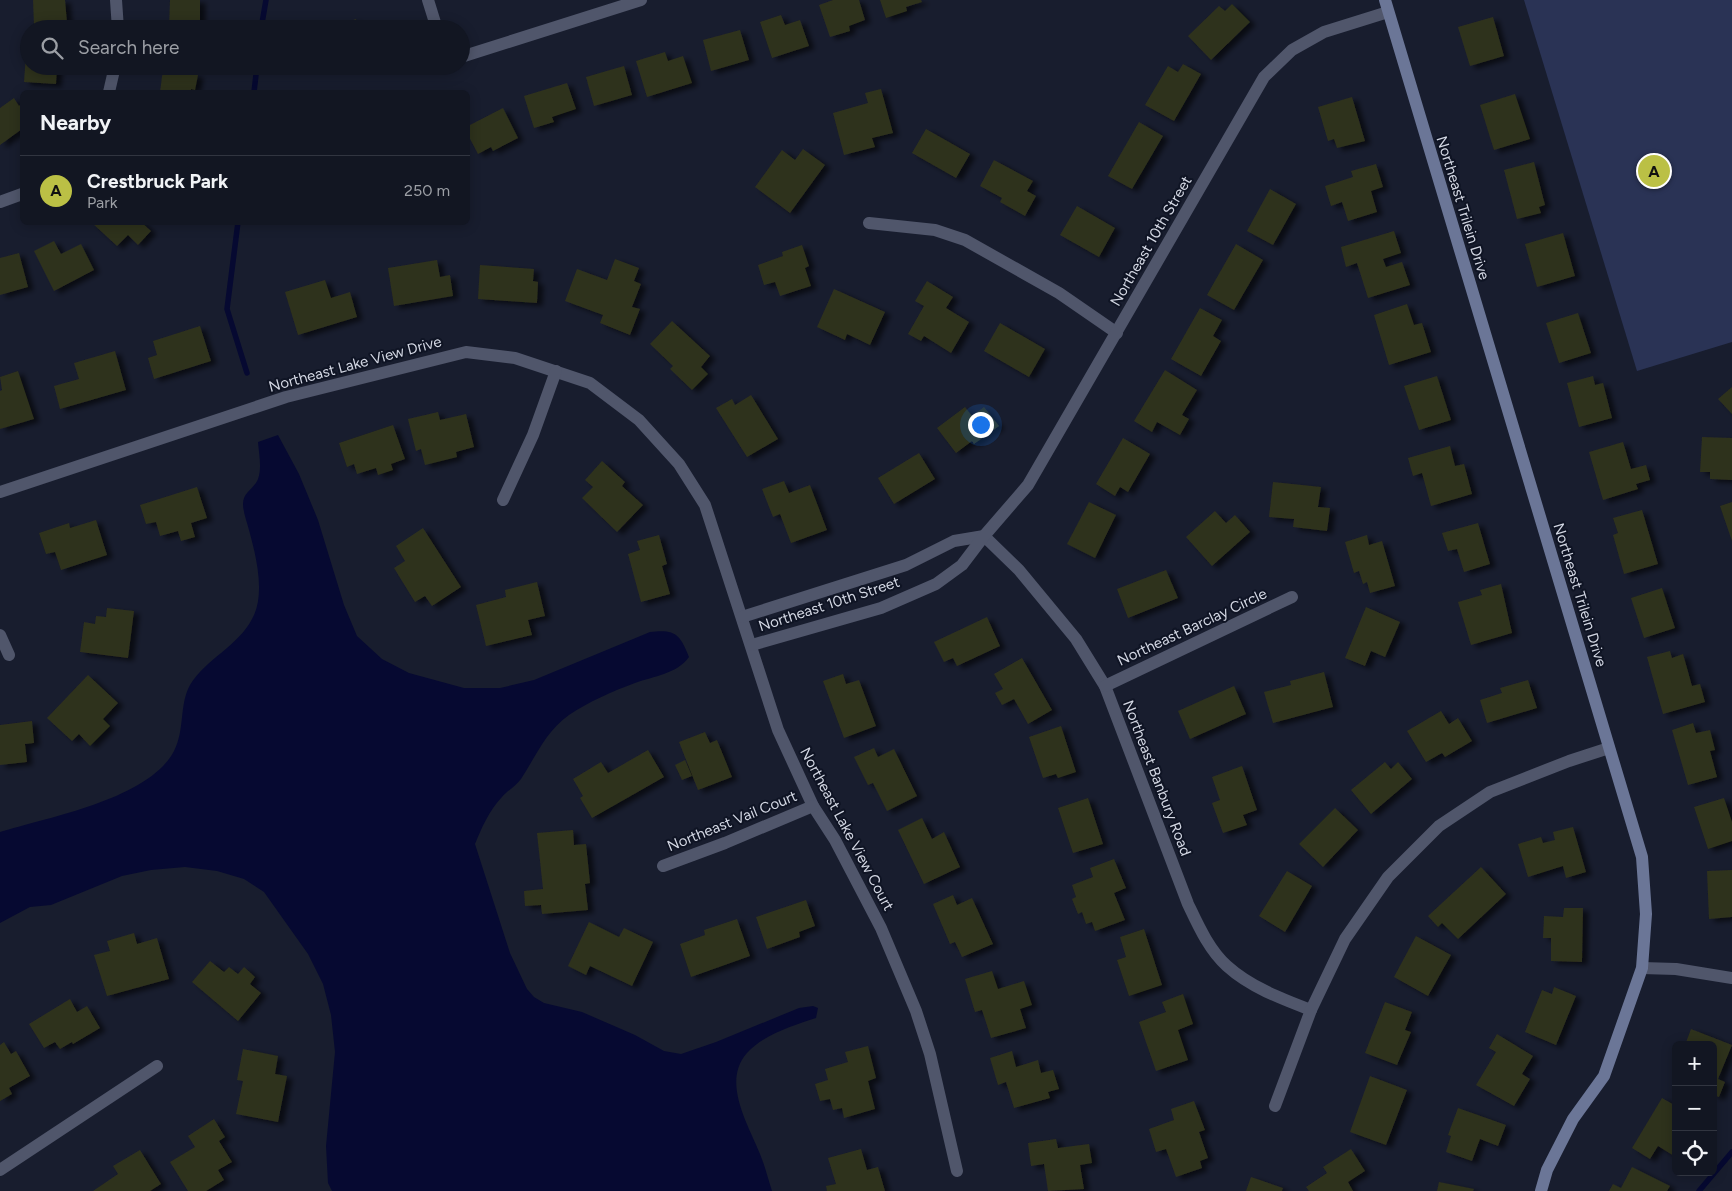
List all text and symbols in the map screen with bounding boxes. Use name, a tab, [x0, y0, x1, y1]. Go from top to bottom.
search box	[20, 20, 470, 75]
icon: search	[38, 34, 66, 62]
text: Search here	[78, 36, 180, 59]
text: Nearby	[40, 110, 111, 135]
street label: Northeast Trilein Drive	[1433, 134, 1493, 282]
pin: A	[1638, 152, 1670, 190]
text: Crestbruck Park	[87, 170, 228, 193]
street label: Northeast 10th Street	[1106, 172, 1196, 309]
text: A	[50, 181, 62, 200]
text: 250 m	[404, 181, 450, 200]
text: Park	[87, 193, 117, 212]
street label: Northeast Lake View Drive	[267, 332, 443, 396]
your location	[968, 412, 994, 438]
street label: Northeast Trilein Drive	[1550, 521, 1610, 669]
street label: Northeast 10th Street	[756, 573, 902, 635]
street label: Northeast Barclay Circle	[1114, 584, 1270, 670]
street label: Northeast Banbury Road	[1119, 698, 1195, 858]
street label: Northeast Lake View Court	[796, 744, 898, 914]
street label: Northeast Vail Court	[665, 787, 800, 855]
map controls	[1672, 1041, 1717, 1176]
button: +	[1672, 1041, 1717, 1086]
button: −	[1672, 1086, 1717, 1131]
button: locate	[1672, 1131, 1717, 1176]

